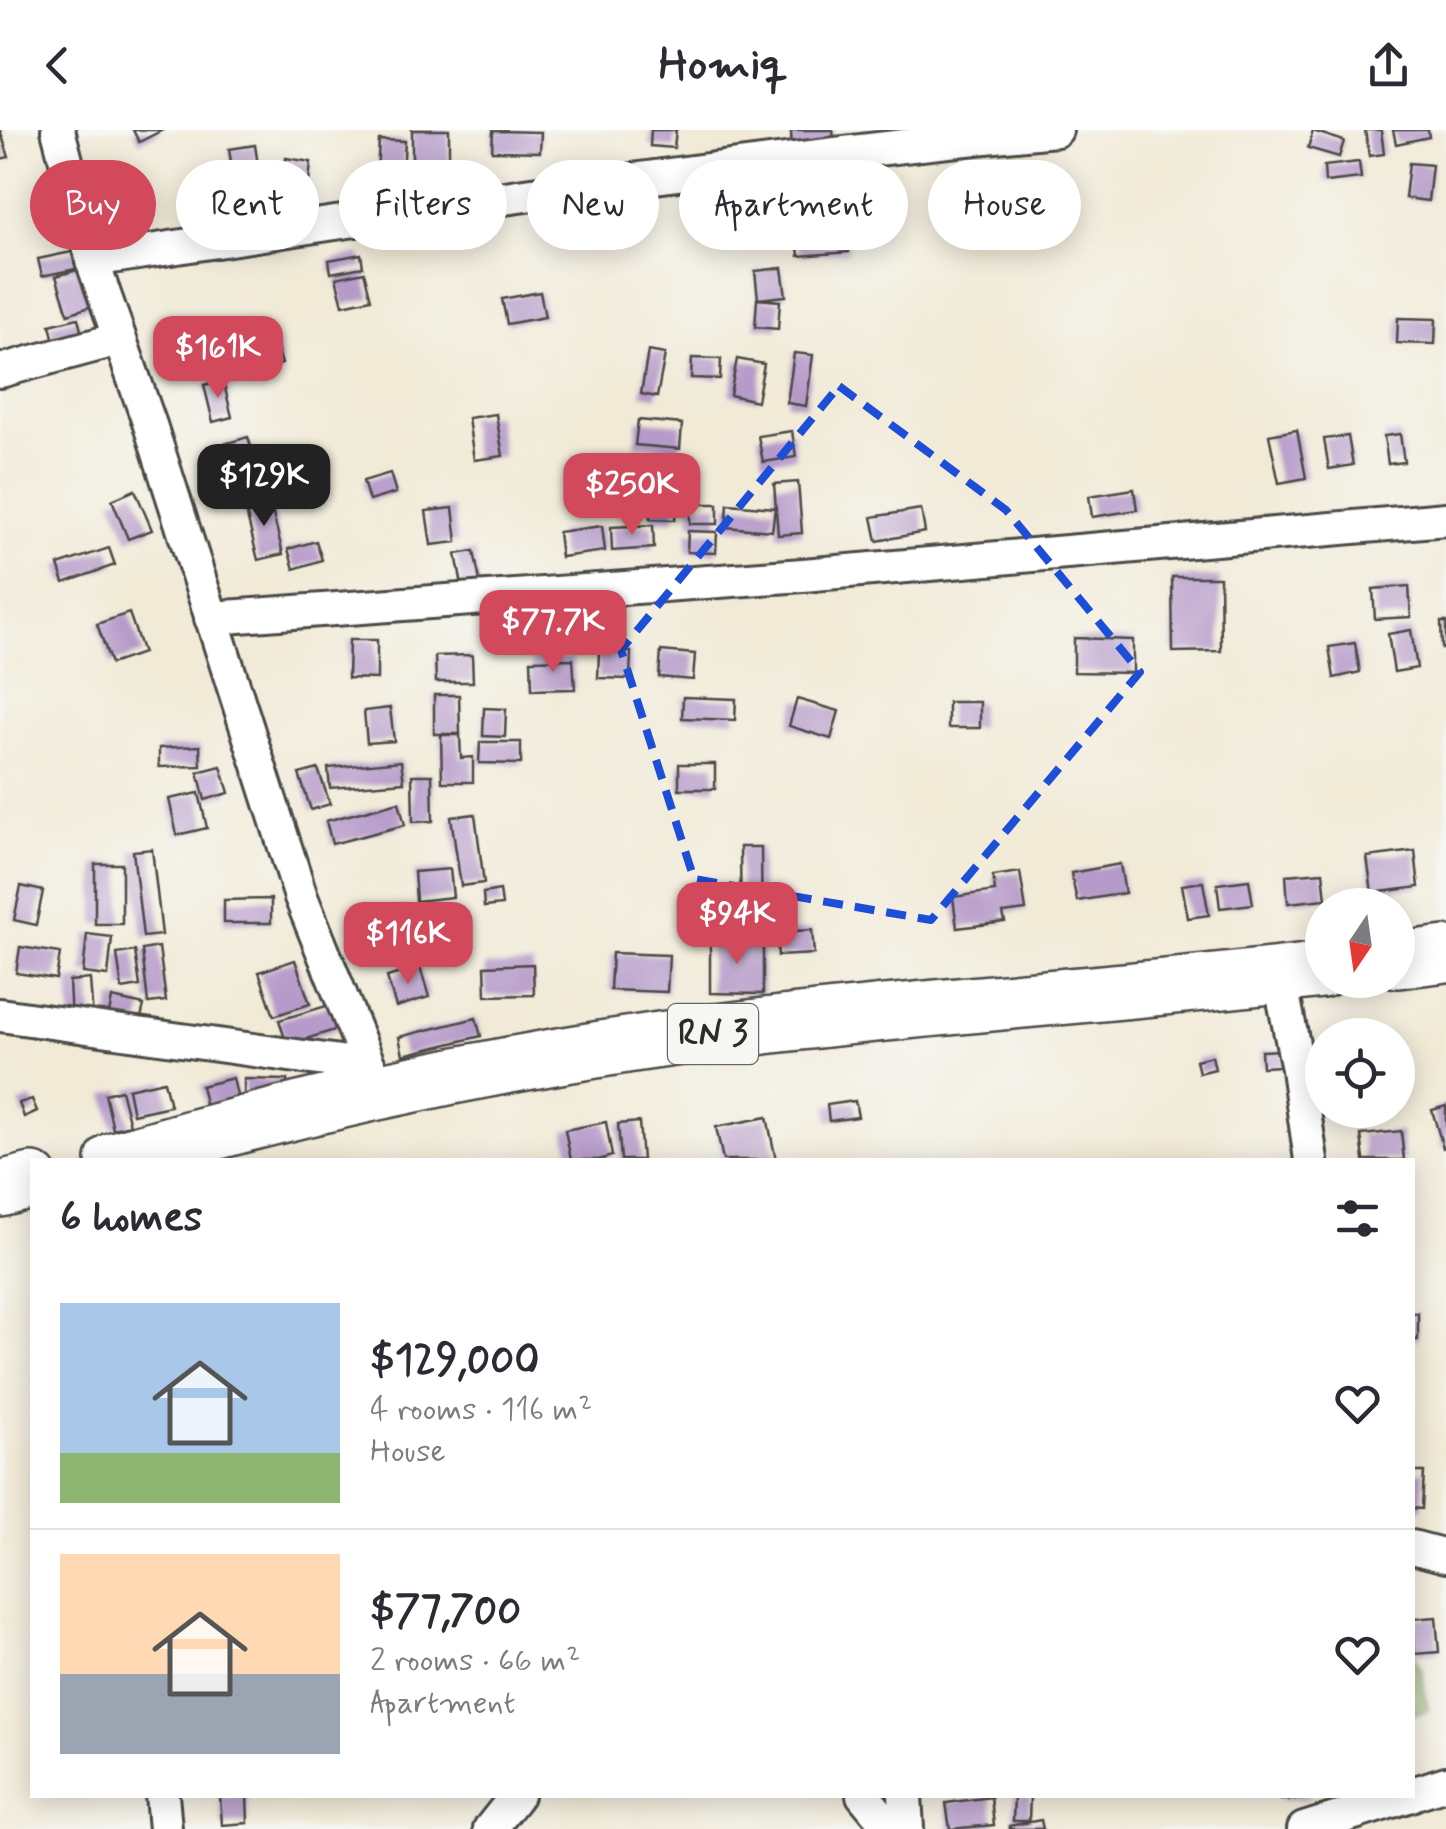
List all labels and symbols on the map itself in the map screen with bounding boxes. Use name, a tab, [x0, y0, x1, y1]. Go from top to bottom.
pin: $161K	[148, 316, 288, 401]
pin: $129K	[194, 444, 334, 529]
pin: $250K	[562, 453, 702, 538]
pin: $77.7K	[472, 590, 634, 675]
pin: $94K	[678, 882, 796, 967]
north arrow	[1305, 888, 1415, 998]
pin: $116K	[338, 902, 478, 987]
road number: RN 3	[668, 1004, 758, 1064]

